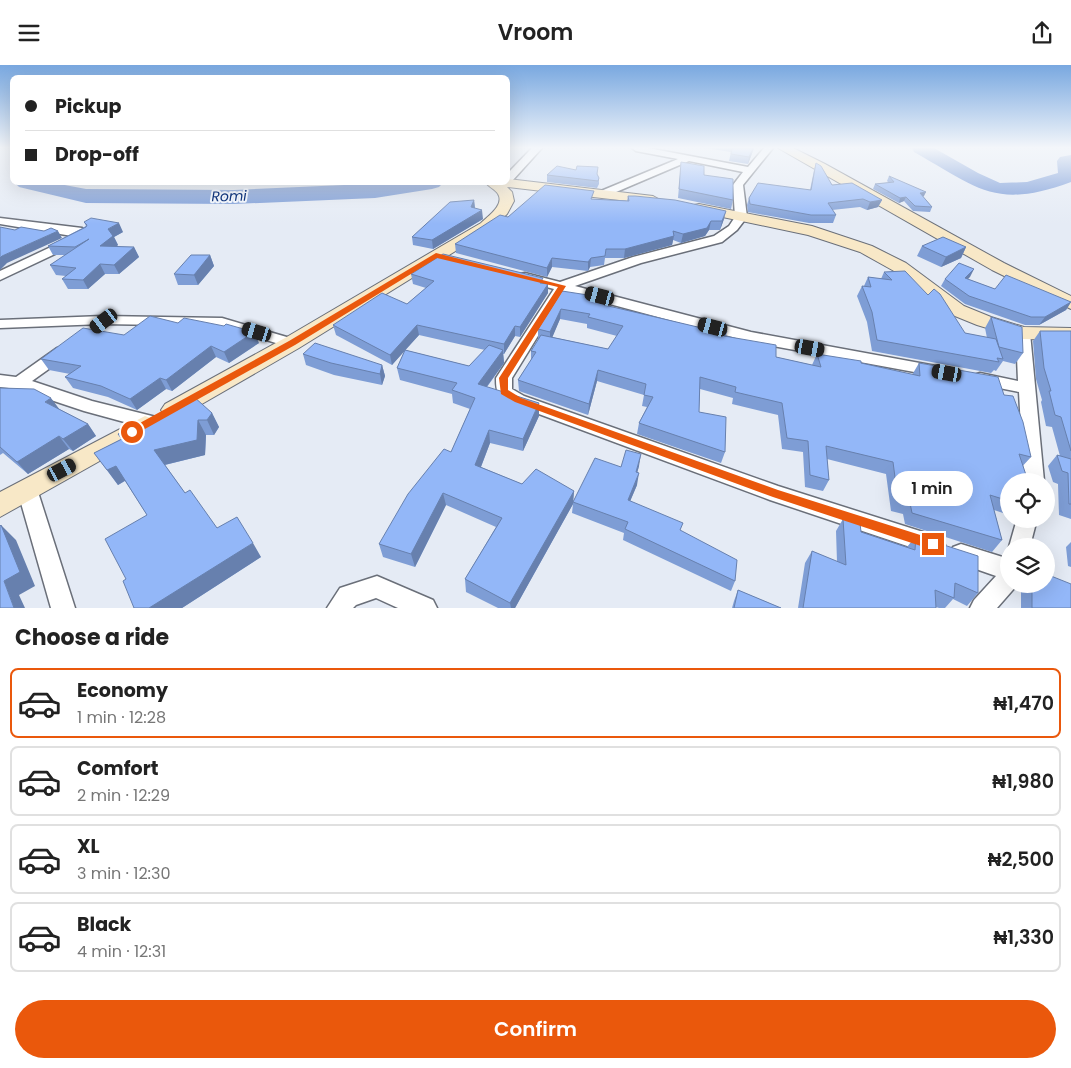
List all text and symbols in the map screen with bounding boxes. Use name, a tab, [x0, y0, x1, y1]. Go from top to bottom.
text: Vroom	[498, 17, 573, 48]
icon: menu	[15, 19, 43, 47]
icon: share	[1028, 19, 1056, 47]
text: Pickup	[55, 93, 121, 120]
text: Drop-off	[55, 141, 139, 168]
water label: Romi	[211, 186, 247, 206]
car	[583, 285, 616, 307]
car	[87, 306, 120, 336]
car	[696, 316, 729, 338]
car	[240, 320, 273, 344]
car	[793, 338, 826, 358]
car	[930, 363, 963, 383]
route start	[121, 421, 143, 443]
car	[45, 456, 78, 484]
callout: 1 min	[892, 471, 974, 507]
map controls	[1000, 473, 1055, 593]
button: locate	[1000, 473, 1055, 528]
text: 1 min	[911, 477, 953, 500]
route end	[922, 533, 944, 555]
button: layers	[1000, 538, 1055, 593]
text: Choose a ride	[15, 622, 169, 653]
text: Economy	[77, 677, 168, 704]
icon: car	[17, 681, 62, 726]
text: ₦1,470	[993, 690, 1054, 717]
text: 1 min · 12:28	[77, 706, 166, 729]
text: Comfort	[77, 755, 159, 782]
icon: car	[17, 759, 62, 804]
text: ₦1,980	[992, 768, 1054, 795]
text: 2 min · 12:29	[77, 784, 170, 807]
text: XL	[77, 833, 100, 860]
icon: car	[17, 837, 62, 882]
text: ₦2,500	[988, 846, 1054, 873]
text: 3 min · 12:30	[77, 862, 171, 885]
text: Black	[77, 911, 131, 938]
icon: car	[17, 915, 62, 960]
text: ₦1,330	[994, 924, 1054, 951]
text: 4 min · 12:31	[77, 940, 166, 963]
button: Confirm	[15, 1000, 1056, 1058]

